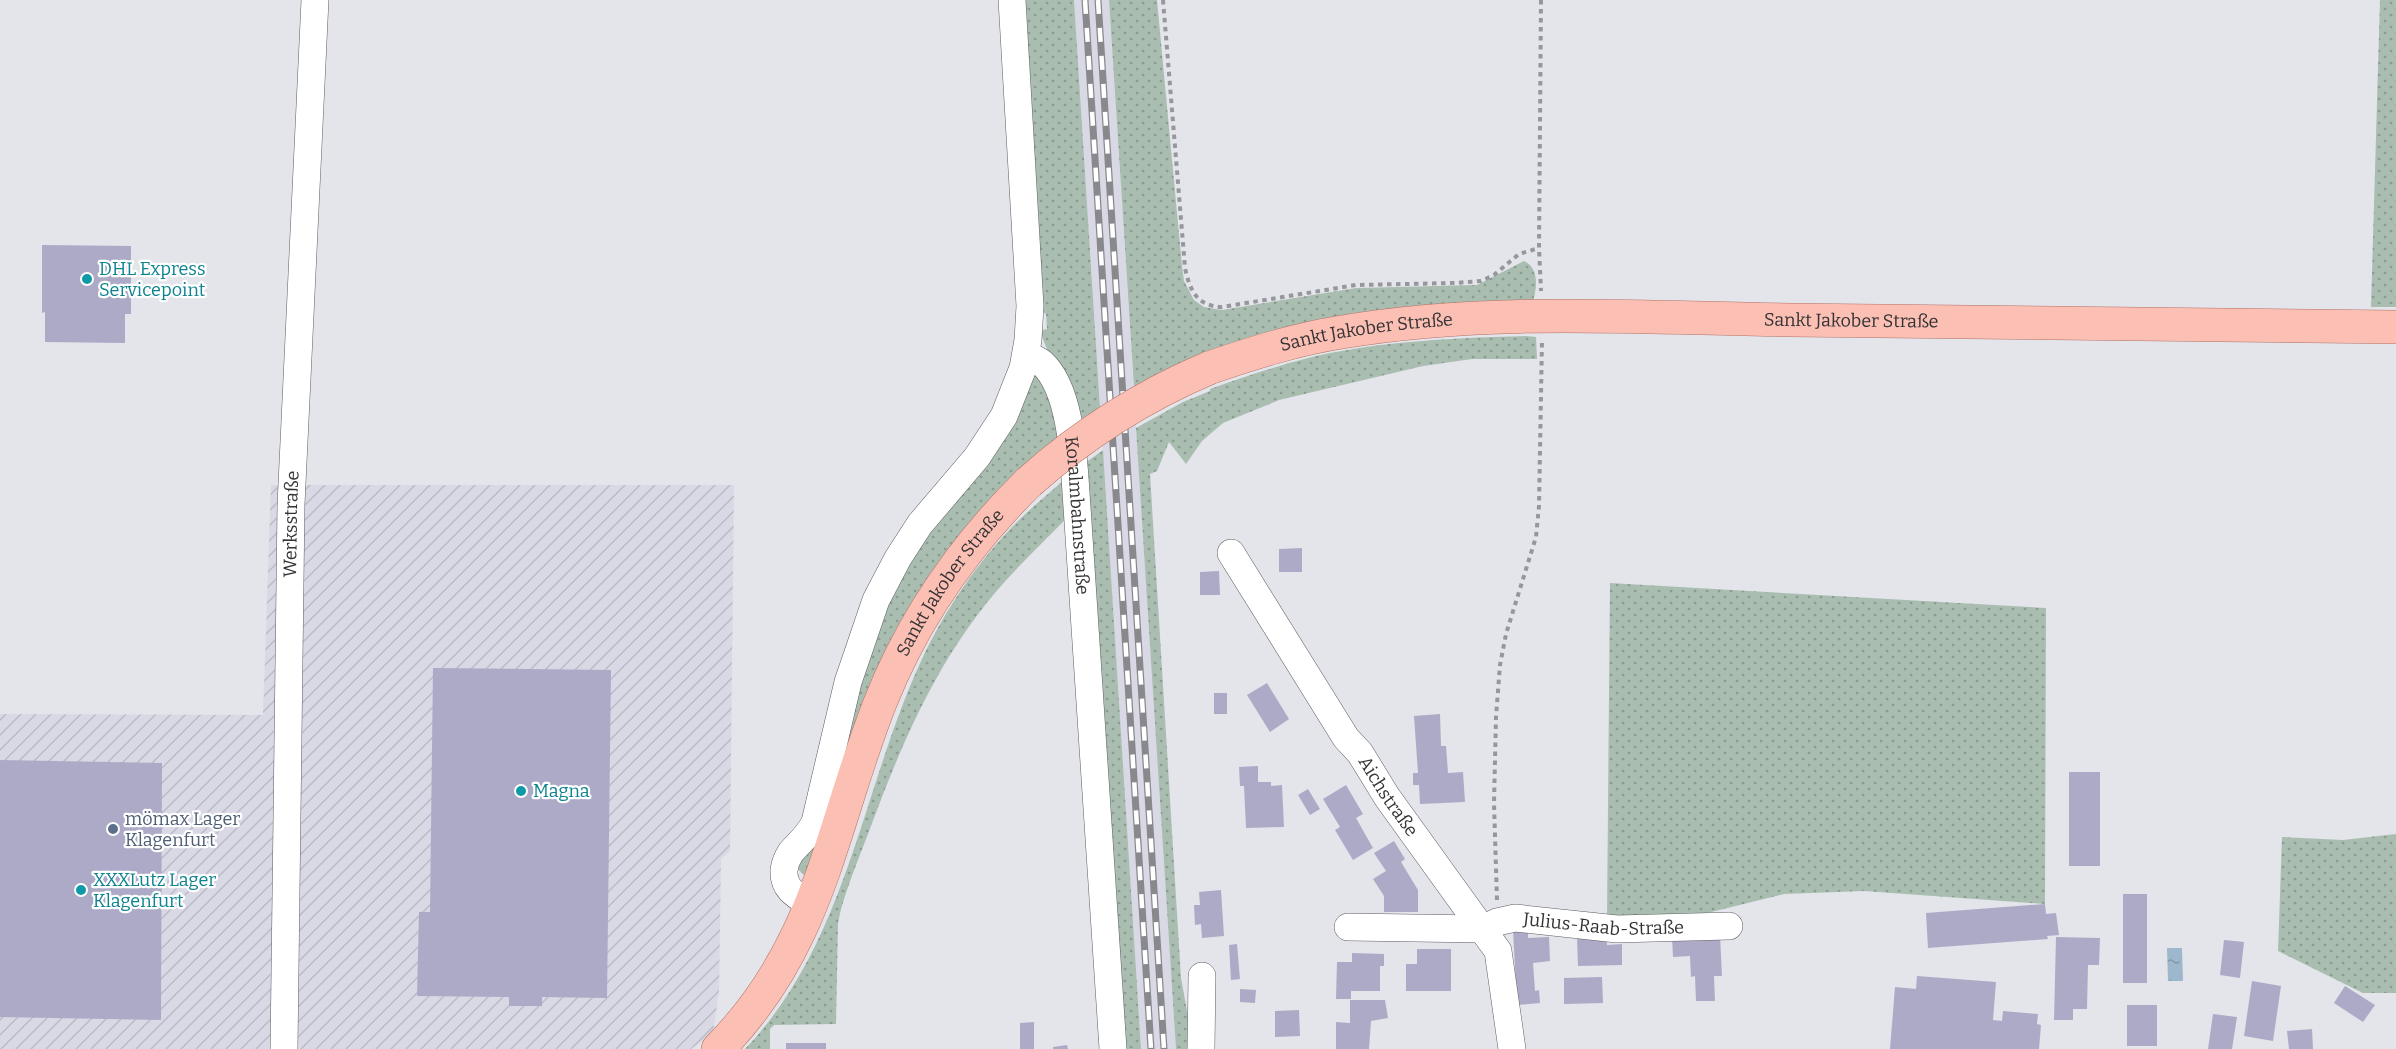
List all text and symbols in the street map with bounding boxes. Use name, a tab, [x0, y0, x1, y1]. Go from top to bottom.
place label: DHL Express Servicepoint	[99, 258, 206, 301]
marker: DHL Express Servicepoint	[80, 272, 94, 286]
street label: Sankt Jakober Straße	[1277, 308, 1453, 356]
street label: Sankt Jakober Straße	[1764, 309, 1938, 332]
street label: Koralmbahnstraße	[1060, 435, 1094, 595]
street label: Werksstraße	[279, 470, 304, 578]
street label: Sankt Jakober Straße	[892, 504, 1009, 660]
street label: Aichstraße	[1354, 752, 1423, 841]
place label: Magna	[533, 780, 590, 802]
marker: Magna	[514, 784, 528, 798]
place label: mömax Lager Klagenfurt	[125, 808, 240, 851]
marker: mömax Lager Klagenfurt	[106, 822, 120, 836]
place label: XXXLutz Lager Klagenfurt	[93, 869, 216, 912]
marker: XXXLutz Lager Klagenfurt	[74, 883, 88, 897]
street label: Julius-Raab-Straße	[1521, 908, 1684, 940]

